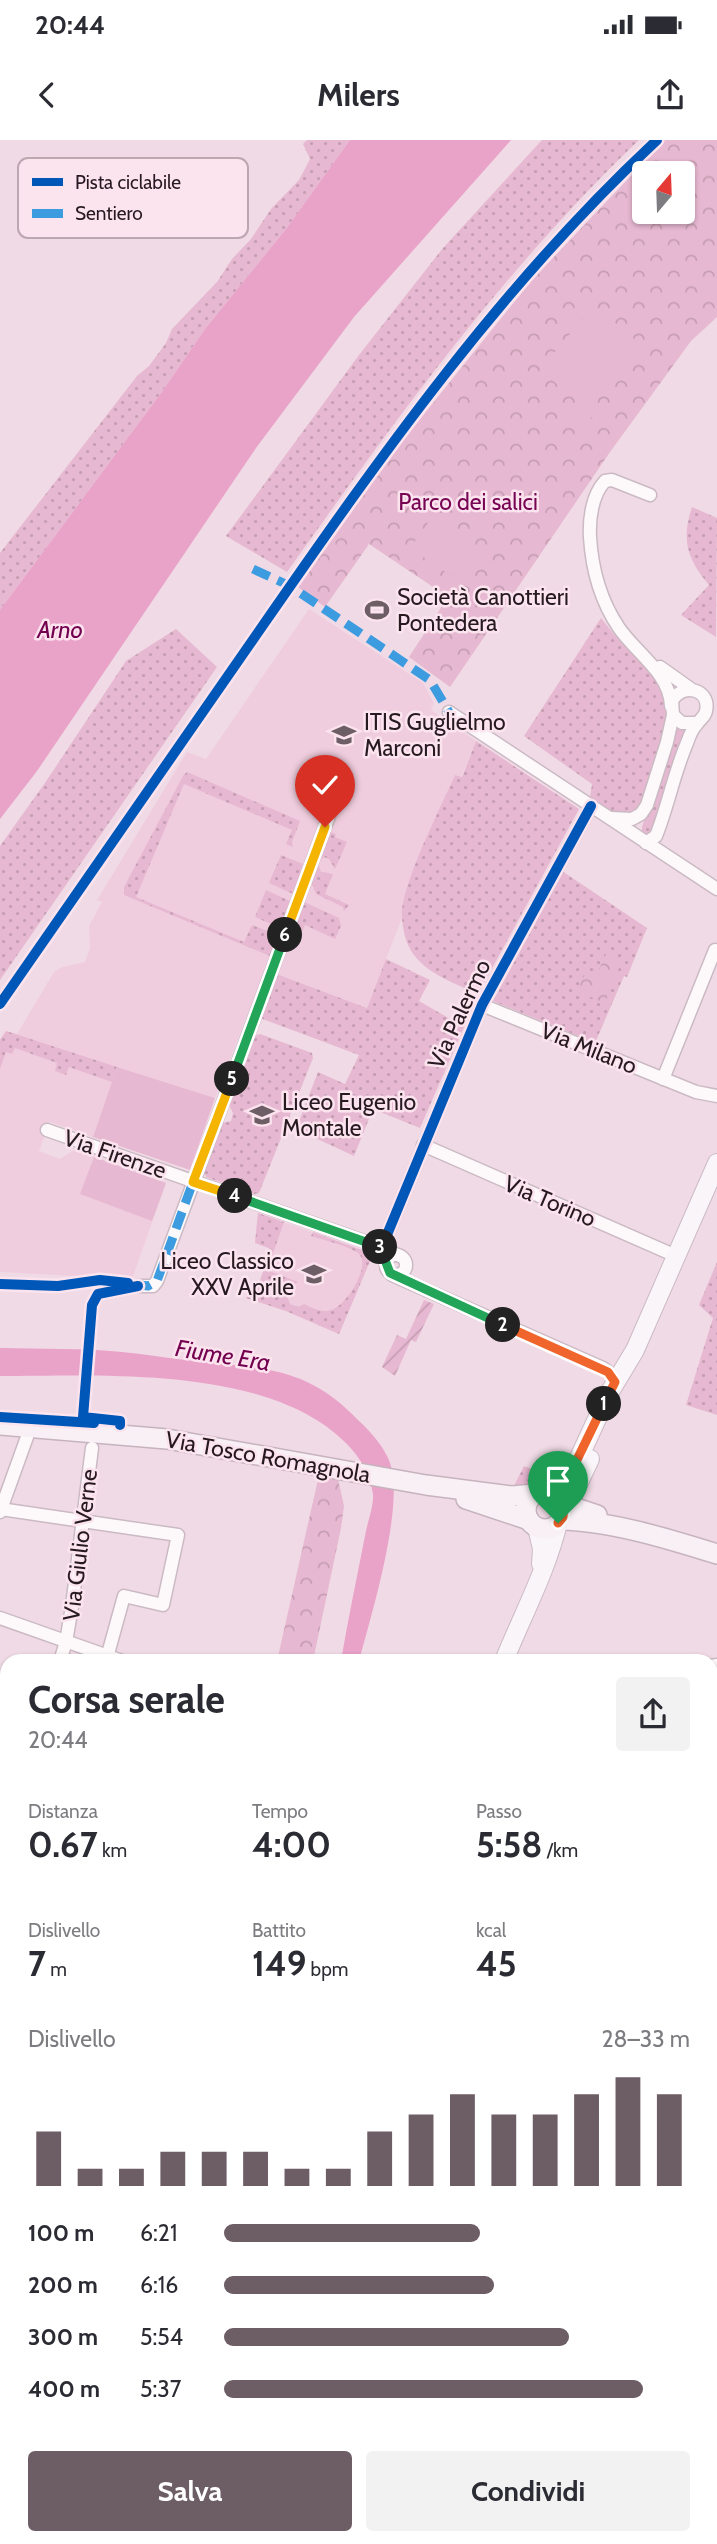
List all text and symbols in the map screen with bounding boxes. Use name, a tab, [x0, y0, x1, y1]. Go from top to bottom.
text: 20:44	[35, 9, 105, 41]
text: Milers	[317, 75, 400, 114]
icon: back	[28, 76, 66, 114]
icon: share	[651, 76, 689, 114]
legend	[18, 158, 248, 238]
north arrow	[632, 161, 695, 224]
map controls	[632, 161, 695, 224]
text: Pista ciclabile	[75, 171, 181, 194]
text: Sentiero	[75, 202, 143, 225]
park label: Parco dei salici	[398, 488, 538, 516]
place label: Società Canottieri Pontedera	[397, 583, 569, 637]
sports icon: Società Canottieri Pontedera	[363, 596, 391, 624]
water label: Arno	[36, 615, 83, 644]
place label: ITIS Guglielmo Marconi	[364, 708, 506, 762]
school or university icon: ITIS Guglielmo Marconi	[330, 721, 358, 749]
pin	[295, 755, 355, 827]
icon: check	[306, 766, 344, 804]
pin: 6	[268, 918, 302, 952]
text: 6	[279, 923, 290, 946]
street label: Via Palermo	[422, 955, 496, 1073]
street label: Via Milano	[537, 1016, 641, 1080]
pin: 5	[215, 1062, 250, 1096]
text: 5	[226, 1067, 237, 1090]
place label: Liceo Eugenio Montale	[282, 1088, 416, 1142]
school or university icon: Liceo Eugenio Montale	[248, 1101, 276, 1129]
street label: Via Firenze	[60, 1123, 170, 1185]
street label: Via Torino	[500, 1169, 600, 1233]
pin: 4	[218, 1178, 252, 1214]
text: 4	[229, 1184, 240, 1207]
pin: 3	[362, 1230, 398, 1264]
text: 3	[374, 1235, 385, 1258]
place label: Liceo Classico XXV Aprile	[160, 1247, 294, 1301]
school or university icon: Liceo Classico XXV Aprile	[300, 1260, 328, 1288]
pin: 2	[486, 1308, 520, 1342]
text: 2	[497, 1313, 508, 1336]
water label: Fiume Era	[173, 1333, 273, 1377]
pin: 1	[586, 1386, 622, 1422]
text: 1	[600, 1392, 607, 1415]
street label: Via Tosco Romagnola	[163, 1425, 373, 1489]
pin	[528, 1451, 588, 1523]
icon: arrive	[539, 1462, 577, 1500]
street label: Via Giulio Verne	[57, 1467, 103, 1623]
text: Corsa serale	[28, 1676, 225, 1723]
button: share	[616, 1677, 690, 1751]
text: 20:44	[28, 1726, 87, 1754]
text: Distanza	[28, 1800, 98, 1823]
text: Tempo	[252, 1800, 308, 1823]
text: Passo	[476, 1800, 522, 1823]
text: 0.67	[28, 1823, 98, 1866]
text: 4:00	[252, 1823, 331, 1866]
text: 5:58	[476, 1823, 543, 1866]
text: km	[98, 1839, 127, 1862]
text: /km	[543, 1839, 578, 1862]
text: Dislivello	[28, 1919, 100, 1942]
text: Battito	[252, 1919, 306, 1942]
text: kcal	[476, 1919, 506, 1942]
text: 7	[28, 1942, 46, 1985]
text: 149	[252, 1942, 306, 1985]
text: 45	[476, 1942, 517, 1985]
text: m	[46, 1958, 67, 1981]
text: bpm	[306, 1958, 348, 1981]
text: Dislivello	[28, 2025, 116, 2053]
text: 28–33 m	[602, 2025, 690, 2053]
text: 100 m	[28, 2219, 94, 2247]
text: 6:21	[140, 2219, 177, 2247]
text: 200 m	[28, 2271, 98, 2299]
text: 6:16	[140, 2271, 178, 2299]
text: 300 m	[28, 2323, 98, 2351]
text: 5:54	[140, 2323, 183, 2351]
text: 400 m	[28, 2375, 100, 2403]
text: 5:37	[140, 2375, 181, 2403]
button: Salva	[28, 2451, 352, 2531]
button: Condividi	[366, 2451, 690, 2531]

